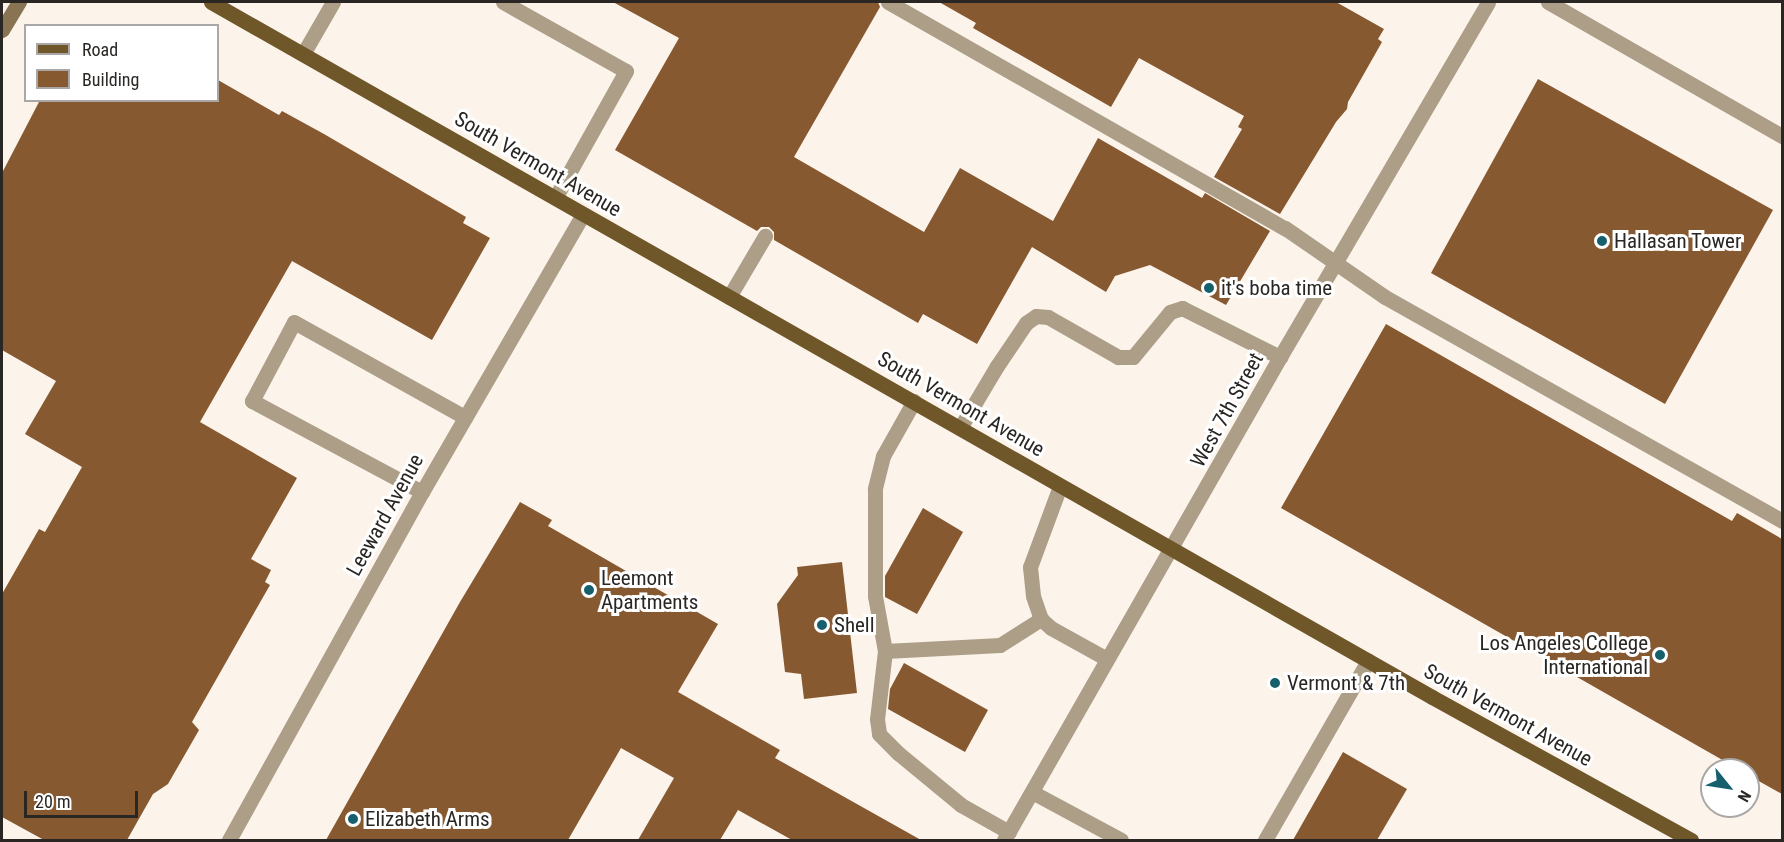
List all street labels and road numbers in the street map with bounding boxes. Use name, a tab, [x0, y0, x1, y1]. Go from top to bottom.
street label: South Vermont Avenue	[450, 106, 626, 222]
street label: South Vermont Avenue	[873, 346, 1049, 462]
street label: West 7th Street	[1185, 348, 1269, 472]
street label: Leeward Avenue	[341, 450, 429, 580]
street label: South Vermont Avenue	[1420, 658, 1596, 772]

